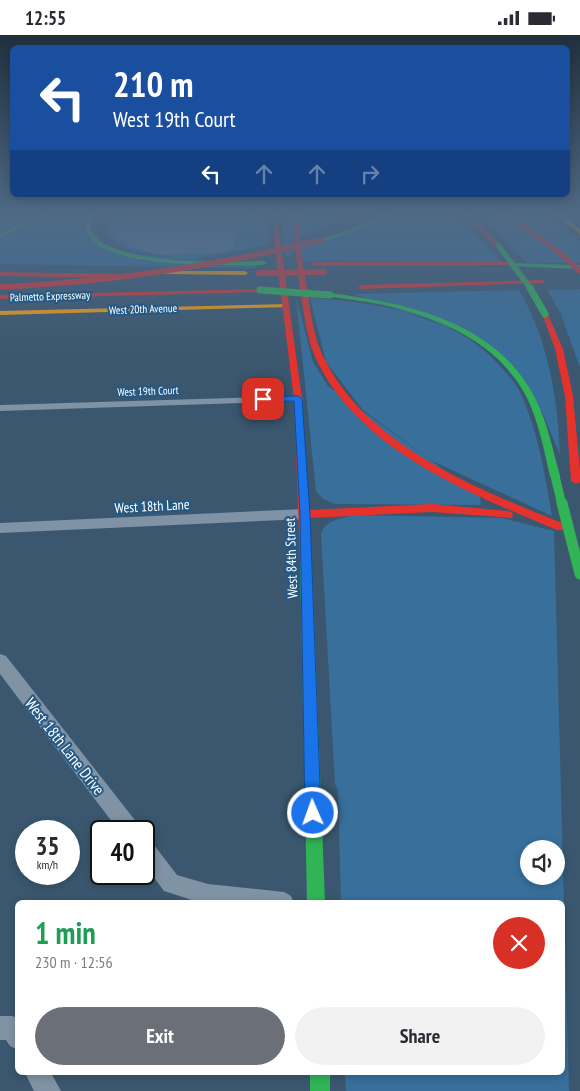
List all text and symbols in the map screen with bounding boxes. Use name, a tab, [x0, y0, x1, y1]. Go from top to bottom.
text: 12:55	[25, 6, 66, 30]
text: 210 m	[113, 61, 194, 107]
icon: left	[30, 65, 95, 130]
text: West 19th Court	[113, 105, 236, 133]
icon: left	[197, 160, 225, 188]
icon: ahead	[250, 160, 278, 188]
icon: ahead	[303, 160, 331, 188]
icon: right	[356, 160, 384, 188]
street label: Palmetto Expressway	[10, 288, 91, 304]
street label: West 20th Avenue	[109, 301, 178, 317]
pin	[242, 378, 284, 420]
street label: West 19th Court	[117, 383, 179, 399]
icon: arrive	[249, 385, 277, 413]
street label: West 18th Lane	[114, 495, 190, 517]
street label: West 84th Street	[281, 517, 301, 599]
street label: West 18th Lane Drive	[21, 693, 109, 799]
position arrow	[286, 786, 338, 838]
speed limit sign: 40	[90, 820, 155, 885]
text: 35	[36, 830, 59, 862]
map controls	[520, 840, 565, 885]
button: sound	[520, 840, 565, 885]
text: km/h	[37, 857, 58, 872]
text: 1 min	[35, 913, 96, 952]
button: close	[493, 917, 545, 969]
text: 230 m · 12:56	[35, 952, 113, 972]
button: Exit	[35, 1007, 285, 1065]
button: Share	[295, 1007, 545, 1065]

